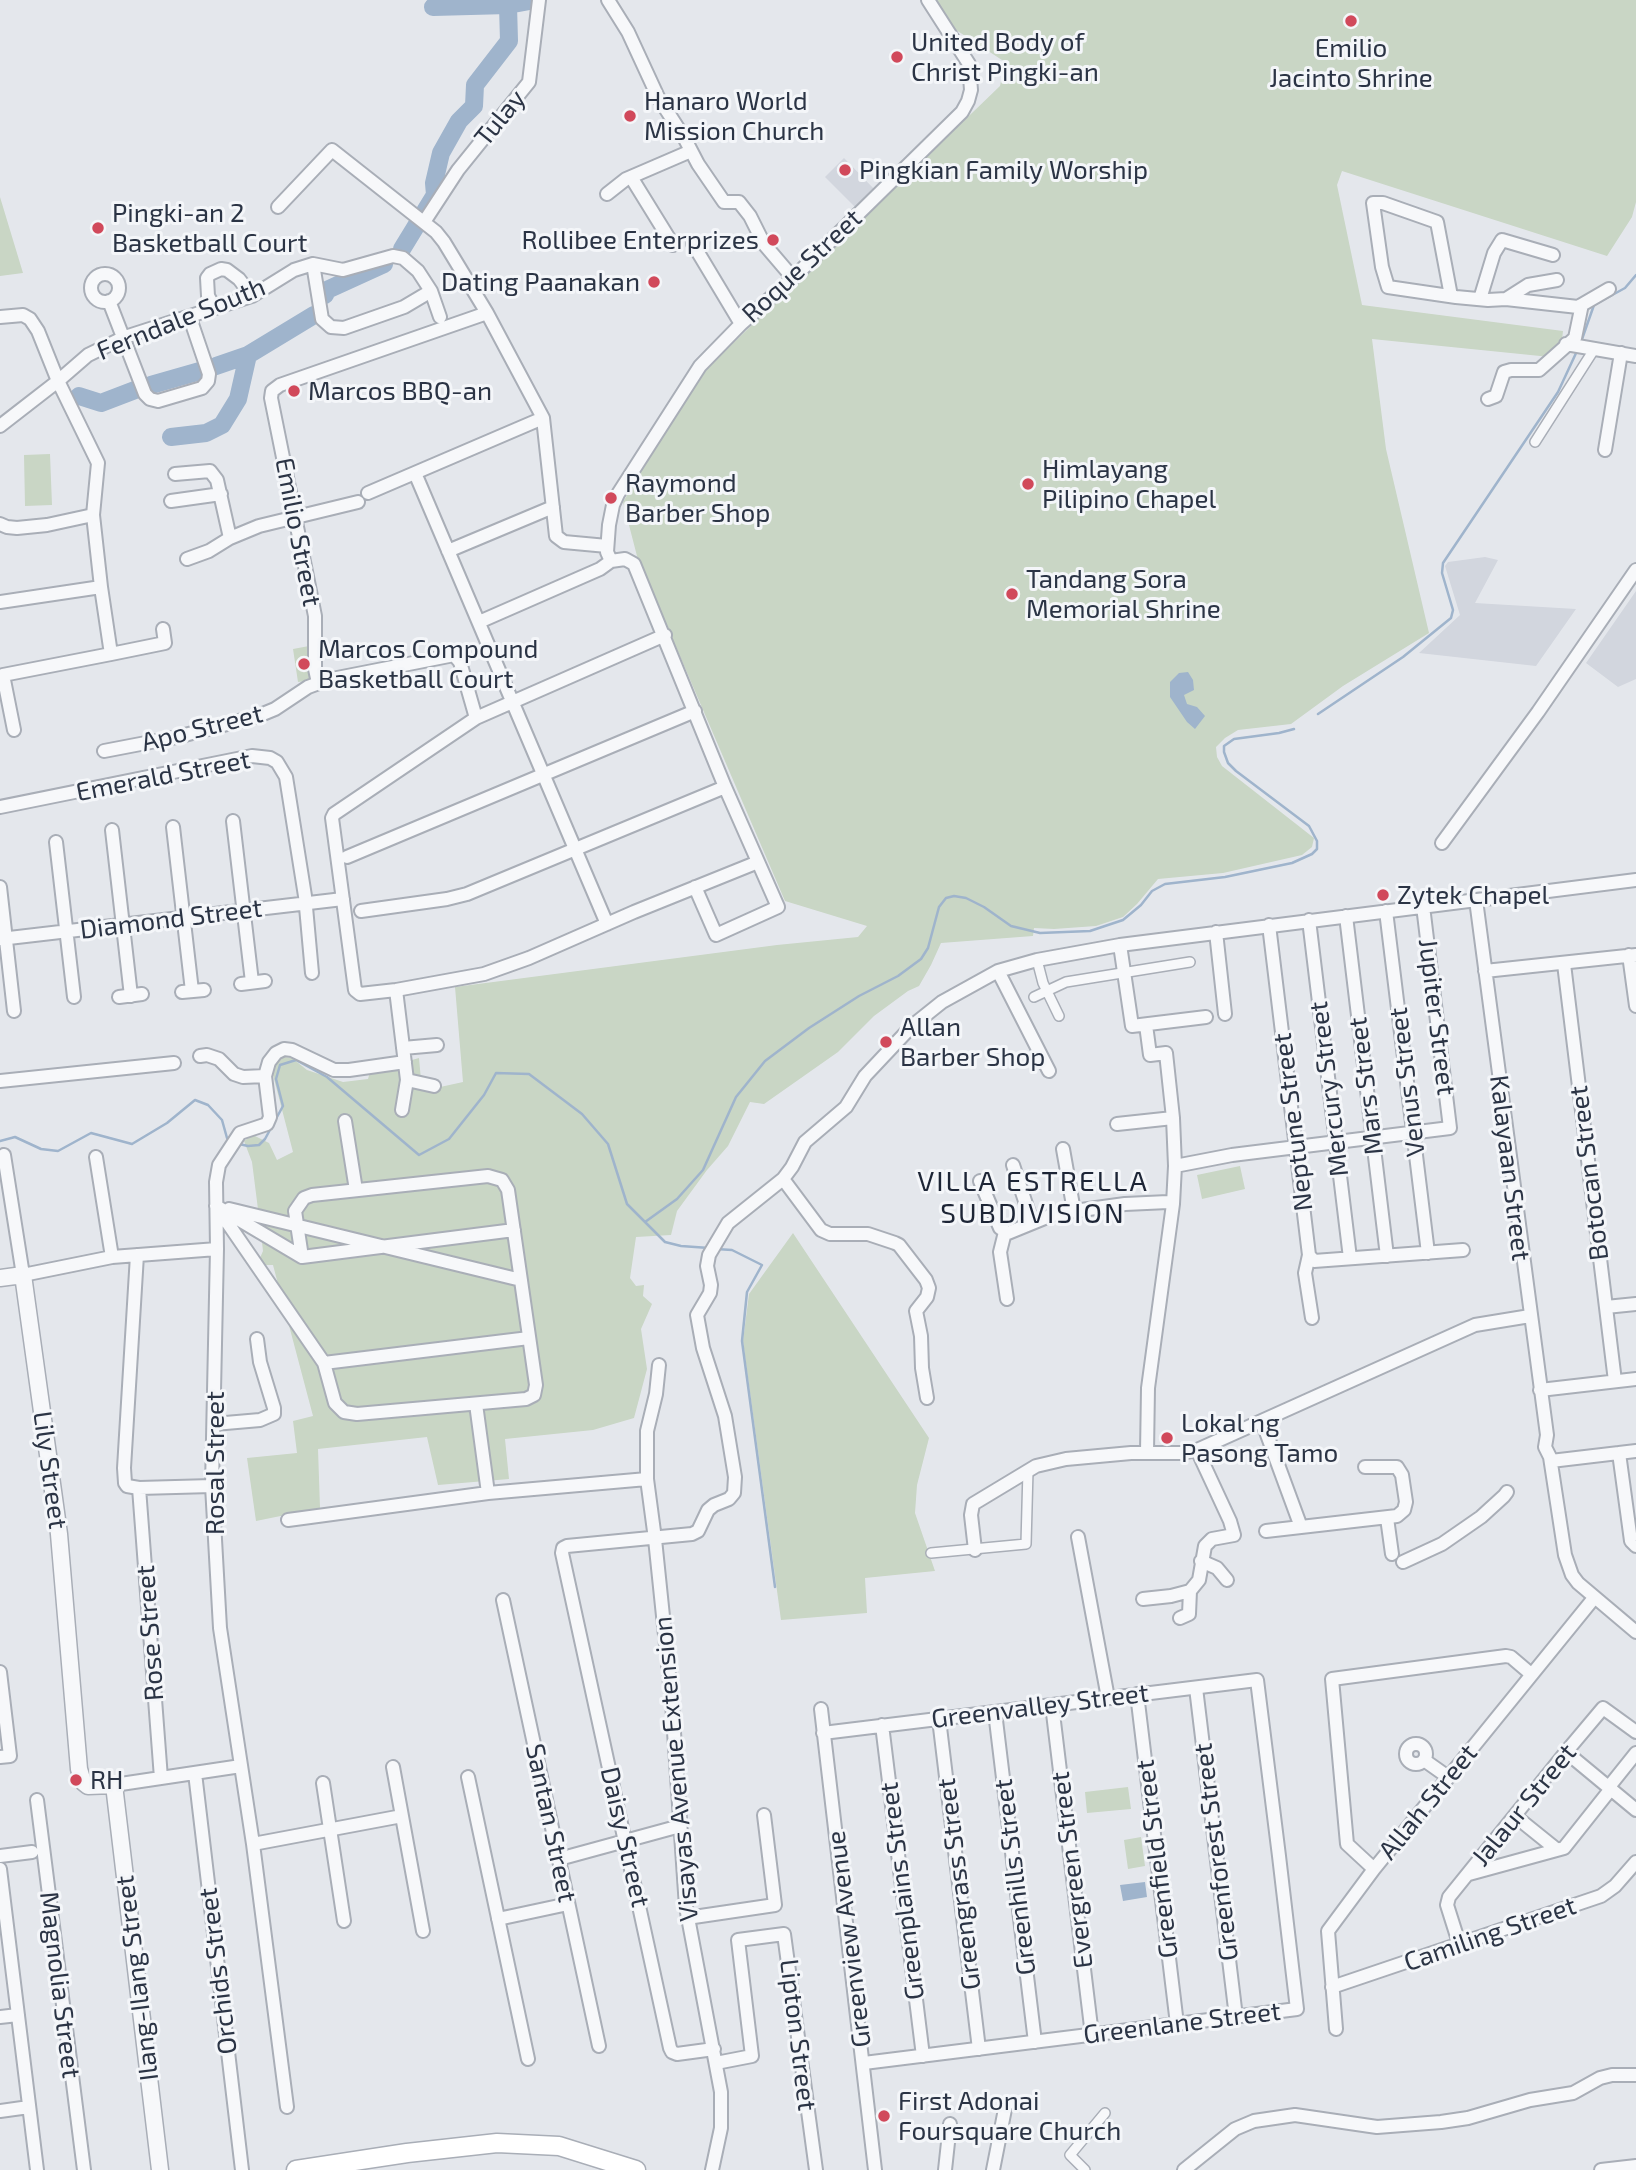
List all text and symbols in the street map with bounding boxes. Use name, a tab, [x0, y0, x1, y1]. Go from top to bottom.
marker: Emilio Jacinto Shrine	[1343, 13, 1359, 29]
place label: United Body of Christ Pingki-an	[911, 26, 1099, 88]
place label: Emilio Jacinto Shrine	[1269, 32, 1433, 94]
marker: United Body of Christ Pingki-an	[889, 49, 905, 65]
street label: Tulay	[468, 84, 532, 152]
place label: Hanaro World Mission Church	[644, 85, 824, 146]
marker: Hanaro World Mission Church	[622, 108, 638, 124]
place label: Pingkian Family Worship	[859, 154, 1148, 186]
marker: Pingkian Family Worship	[837, 162, 853, 178]
place label: Pingki-an 2 Basketball Court	[112, 197, 307, 258]
street label: Roque Street	[736, 203, 868, 329]
marker: Pingki-an 2 Basketball Court	[90, 220, 106, 236]
place label: Rollibee Enterprizes	[522, 224, 759, 256]
marker: Rollibee Enterprizes	[765, 232, 781, 248]
place label: Dating Paanakan	[441, 266, 640, 298]
street label: Ferndale South	[92, 271, 270, 367]
marker: Dating Paanakan	[646, 274, 662, 290]
place label: Marcos BBQ-an	[308, 375, 492, 407]
marker: Marcos BBQ-an	[286, 383, 302, 399]
place label: Himlayang Pilipino Chapel	[1042, 453, 1216, 514]
street label: Emilio Street	[268, 455, 328, 609]
place label: Raymond Barber Shop	[625, 467, 770, 528]
marker: Himlayang Pilipino Chapel	[1020, 476, 1036, 492]
marker: Raymond Barber Shop	[603, 490, 619, 506]
place label: Tandang Sora Memorial Shrine	[1026, 563, 1221, 624]
marker: Tandang Sora Memorial Shrine	[1004, 586, 1020, 602]
place label: Marcos Compound Basketball Court	[318, 633, 538, 694]
marker: Marcos Compound Basketball Court	[296, 656, 312, 672]
street label: Apo Street	[138, 698, 266, 758]
street label: Emerald Street	[73, 744, 253, 808]
place label: Zytek Chapel	[1397, 879, 1549, 911]
marker: Zytek Chapel	[1375, 887, 1391, 903]
street label: Diamond Street	[78, 892, 264, 946]
street label: Jupiter Street	[1412, 937, 1462, 1097]
street label: Mercury Street	[1303, 999, 1355, 1179]
street label: Venus Street	[1382, 1006, 1432, 1158]
place label: Allan Barber Shop	[900, 1011, 1045, 1072]
street label: Mars Street	[1342, 1015, 1390, 1157]
street label: Neptune Street	[1267, 1031, 1319, 1213]
marker: Allan Barber Shop	[878, 1034, 894, 1050]
street label: Kalayaan Street	[1483, 1073, 1537, 1263]
street label: Botocan Street	[1563, 1084, 1615, 1262]
district label: VILLA ESTRELLA SUBDIVISION	[919, 1165, 1147, 1231]
street label: Rosal Street	[199, 1391, 231, 1535]
place label: Lokal ng Pasong Tamo	[1181, 1407, 1338, 1468]
street label: Lily Street	[26, 1409, 74, 1531]
marker: Lokal ng Pasong Tamo	[1159, 1430, 1175, 1446]
street label: Rose Street	[130, 1564, 170, 1702]
street label: Visayas Avenue Extension	[647, 1615, 705, 1923]
street label: Greenvalley Street	[930, 1677, 1150, 1735]
street label: Allah Street	[1372, 1738, 1484, 1866]
street label: Jalaur Street	[1465, 1738, 1583, 1872]
street label: Santan Street	[519, 1741, 583, 1905]
street label: Greenforest Street	[1187, 1741, 1245, 1963]
street label: Greenfield Street	[1129, 1758, 1185, 1960]
place label: RH	[90, 1764, 123, 1796]
street label: Daisy Street	[594, 1764, 656, 1910]
street label: Evergreen Street	[1044, 1770, 1100, 1970]
marker: RH	[68, 1772, 84, 1788]
street label: Greengrass Street	[931, 1776, 987, 1992]
street label: Greenhills Street	[987, 1777, 1043, 1977]
street label: Greenplains Street	[873, 1780, 931, 2002]
street label: Greenview Avenue	[820, 1829, 878, 2049]
street label: Ilang-Ilang Street	[109, 1874, 165, 2082]
street label: Orchids Street	[192, 1886, 244, 2056]
street label: Magnolia Street	[33, 1890, 87, 2080]
street label: Camiling Street	[1400, 1890, 1580, 1978]
street label: Lipton Street	[773, 1957, 823, 2113]
street label: Greenlane Street	[1082, 1995, 1282, 2051]
place label: First Adonai Foursquare Church	[898, 2085, 1121, 2146]
marker: First Adonai Foursquare Church	[876, 2108, 892, 2124]

